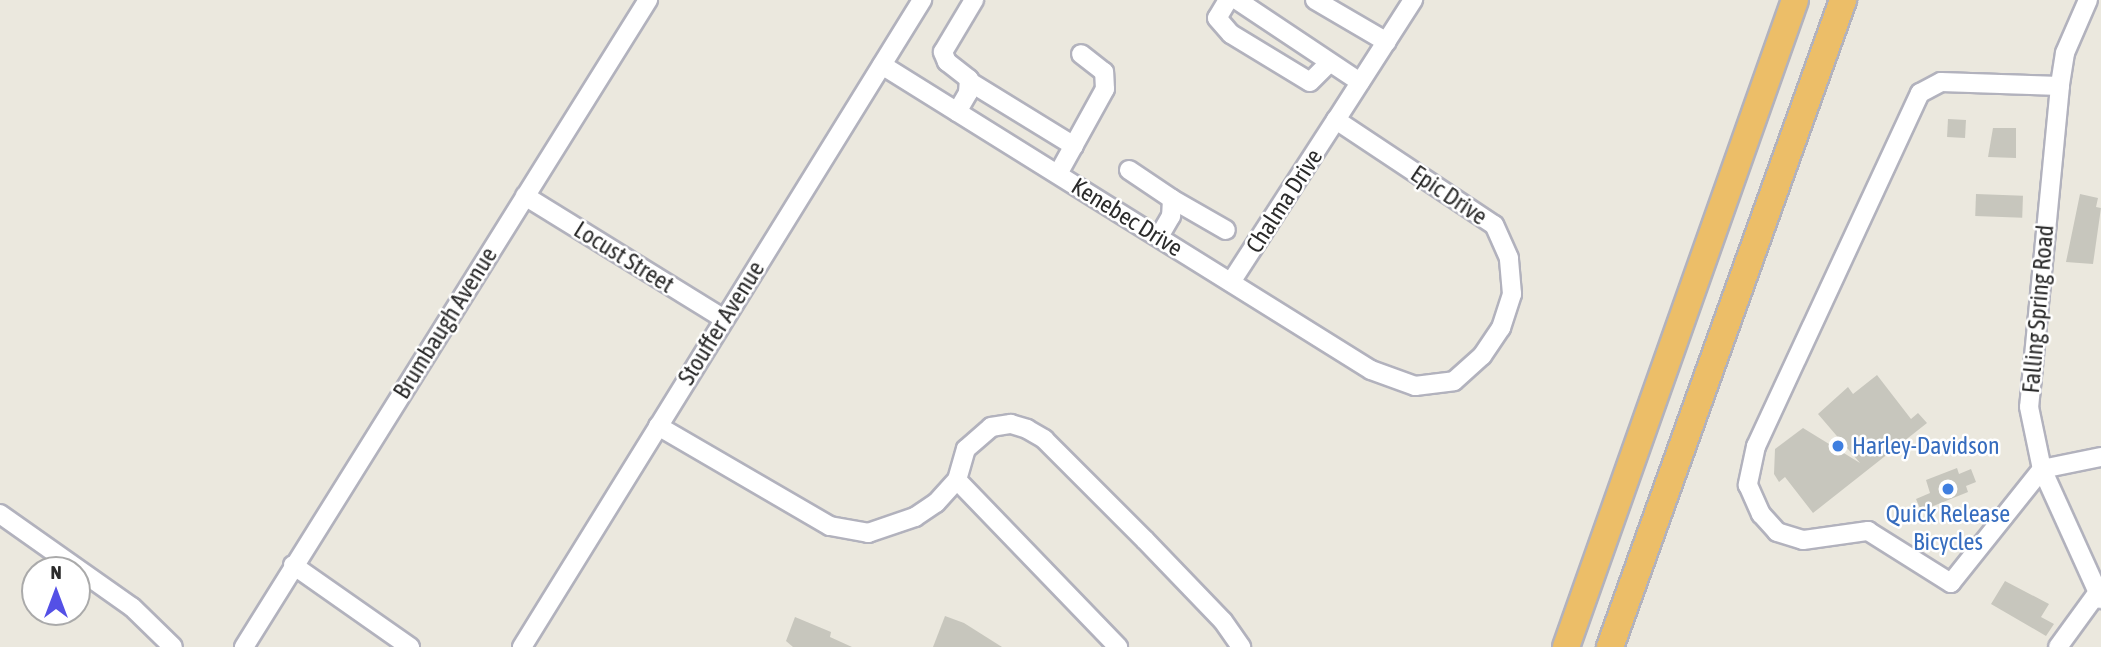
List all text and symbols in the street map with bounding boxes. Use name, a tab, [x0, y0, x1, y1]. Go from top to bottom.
street label: Chalma Drive	[1240, 144, 1328, 258]
street label: Epic Drive	[1405, 159, 1493, 231]
street label: Kenebec Drive	[1066, 172, 1188, 262]
street label: Locust Street	[569, 215, 679, 299]
street label: Falling Spring Road	[2016, 224, 2060, 394]
street label: Brumbaugh Avenue	[387, 242, 503, 404]
street label: Stouffer Avenue	[672, 256, 770, 390]
place label: Harley-Davidson	[1852, 432, 2000, 460]
marker: Harley-Davidson	[1830, 438, 1846, 454]
marker: Quick Release Bicycles	[1940, 481, 1956, 497]
place label: Quick Release Bicycles	[1886, 500, 2010, 556]
north arrow	[21, 556, 91, 626]
text: N	[50, 561, 62, 583]

